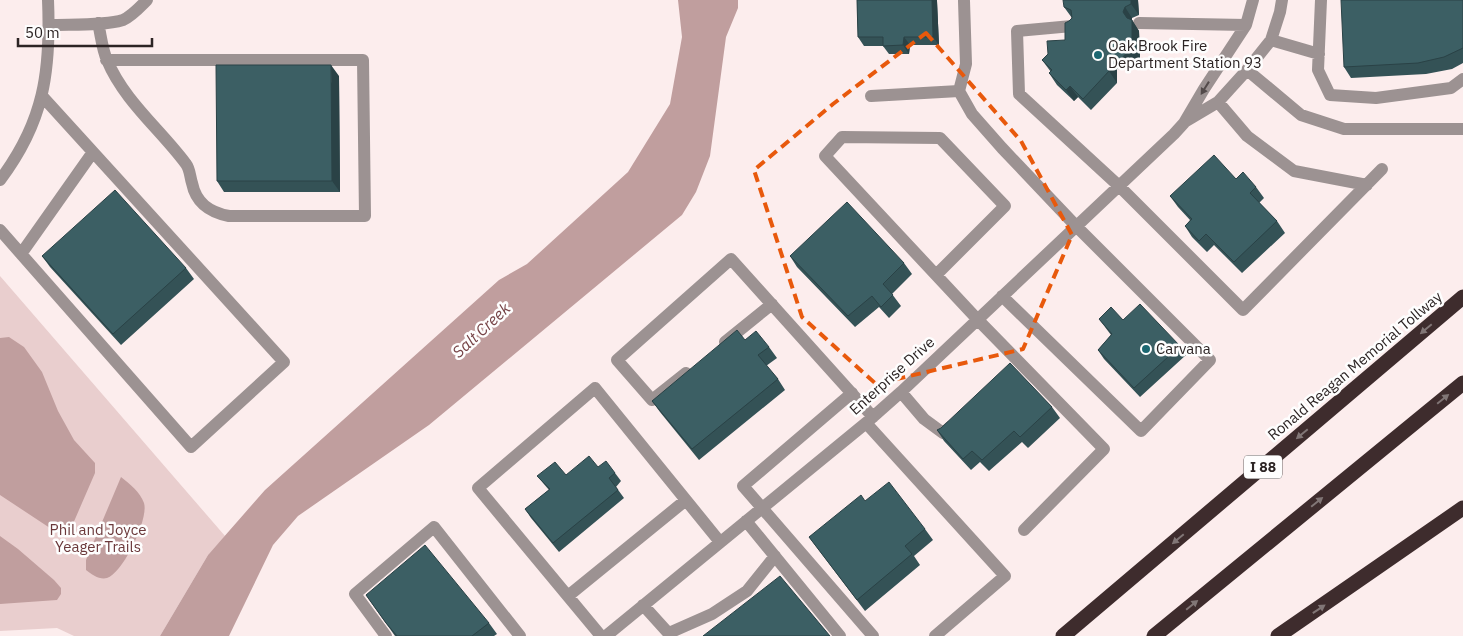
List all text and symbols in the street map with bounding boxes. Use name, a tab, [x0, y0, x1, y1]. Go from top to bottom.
scale bar	[18, 15, 151, 47]
text: 50 m	[25, 23, 60, 42]
place label: Oak Brook Fire Department Station 93	[1108, 36, 1262, 72]
marker: Oak Brook Fire Department Station 93	[1092, 49, 1104, 61]
one-way arrow	[1200, 81, 1210, 94]
street label: Ronald Reagan Memorial Tollway	[1264, 287, 1446, 444]
water label: Salt Creek	[448, 298, 515, 362]
one-way arrow	[1419, 323, 1432, 334]
street label: Enterprise Drive	[845, 332, 938, 419]
place label: Carvana	[1156, 339, 1211, 358]
marker: Carvana	[1140, 343, 1152, 355]
one-way arrow	[1436, 393, 1449, 404]
one-way arrow	[1296, 428, 1309, 439]
road number: I 88	[1244, 456, 1282, 478]
one-way arrow	[1311, 496, 1324, 507]
park label: Phil and Joyce Yeager Trails	[50, 520, 146, 556]
one-way arrow	[1172, 533, 1185, 544]
one-way arrow	[1186, 600, 1198, 611]
one-way arrow	[1312, 604, 1326, 614]

